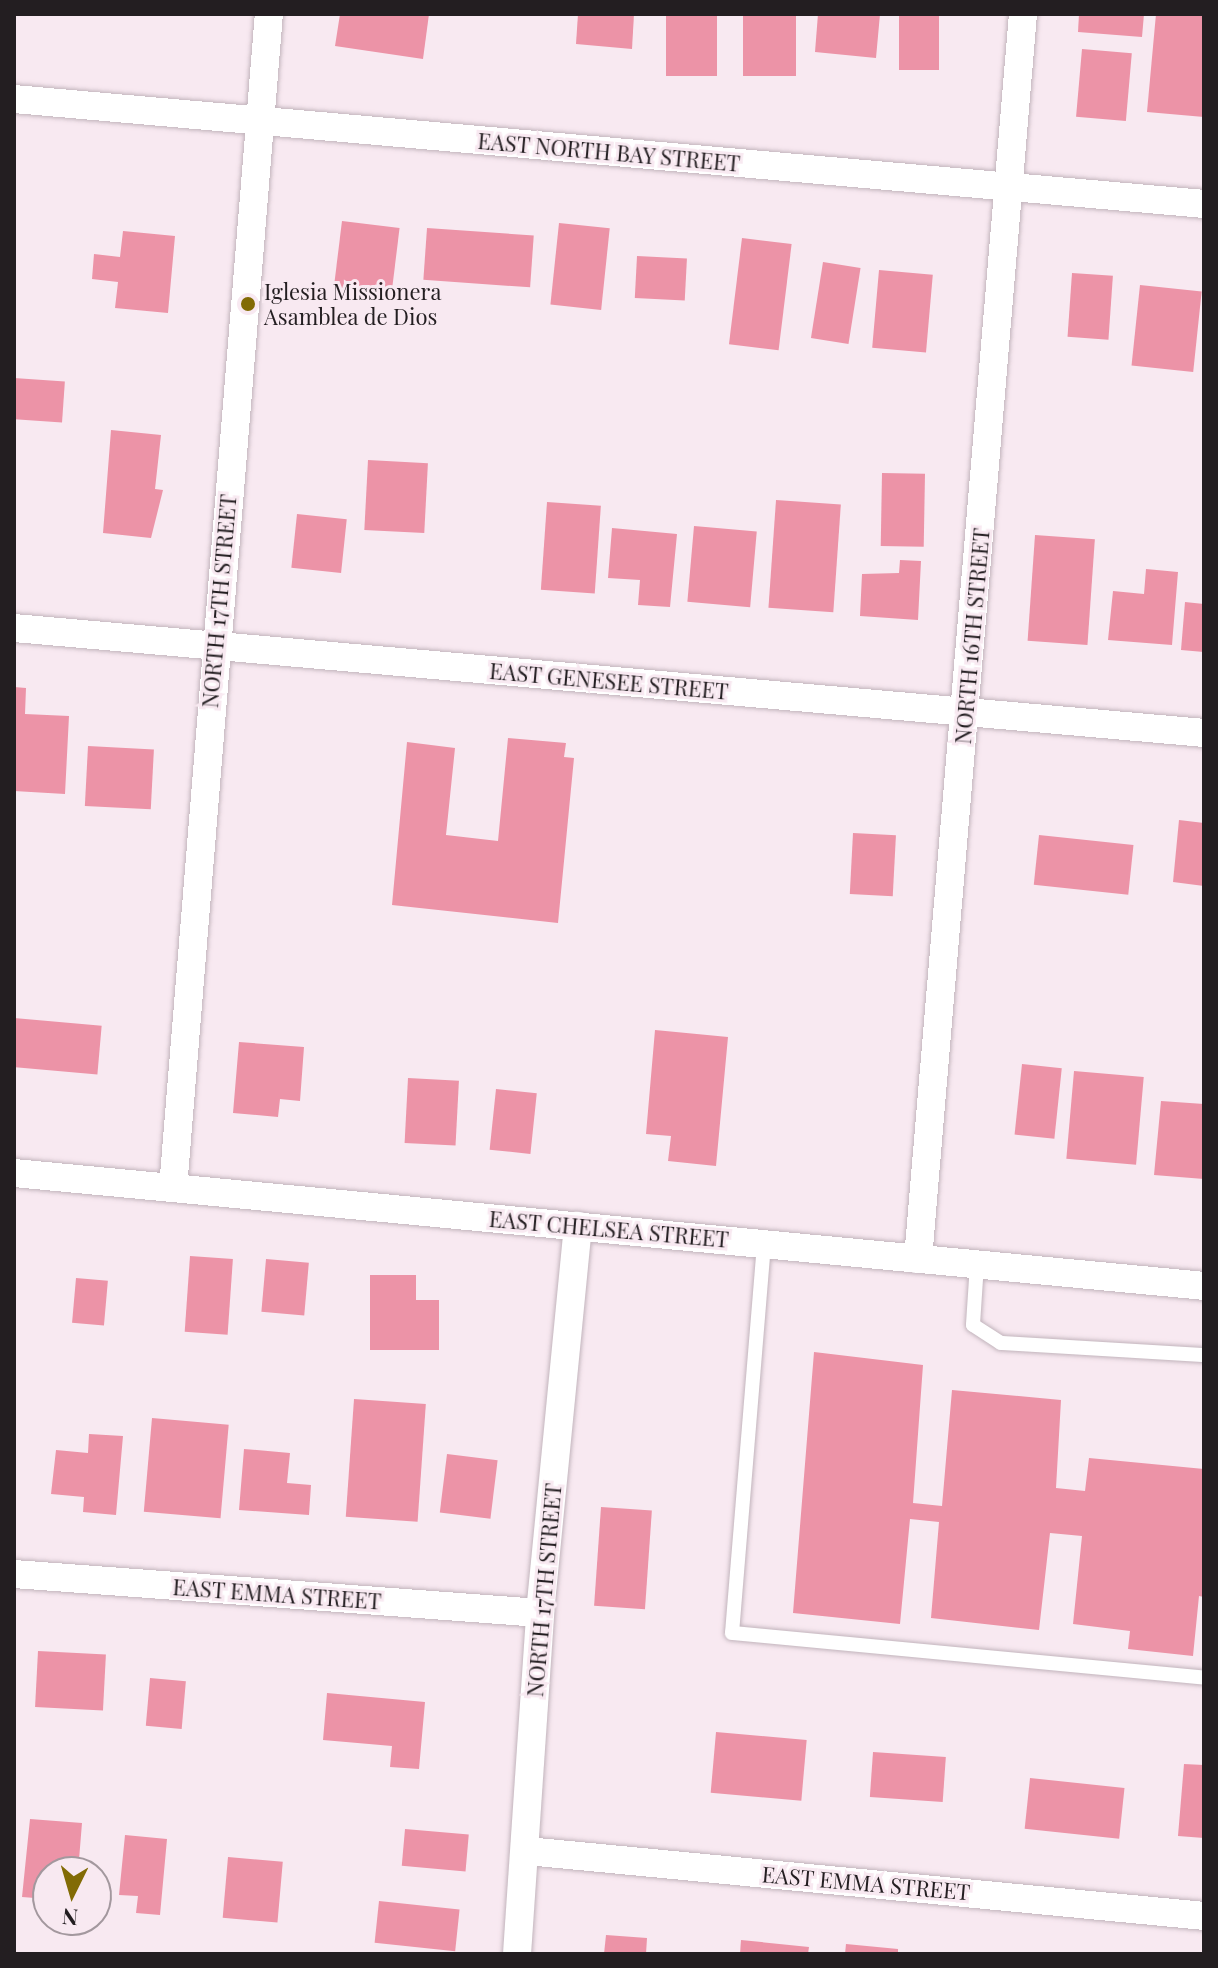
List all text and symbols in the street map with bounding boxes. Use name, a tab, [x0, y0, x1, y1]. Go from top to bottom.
street label: EAST NORTH BAY STREET	[476, 127, 742, 177]
place label: Iglesia Missionera Asamblea de Dios	[264, 278, 442, 330]
marker: Iglesia Missionera Asamblea de Dios	[239, 295, 257, 313]
street label: NORTH 17TH STREET	[197, 493, 241, 709]
street label: NORTH 16TH STREET	[949, 527, 995, 745]
street label: EAST GENESEE STREET	[488, 657, 730, 705]
street label: EAST CHELSEA STREET	[488, 1205, 730, 1253]
street label: NORTH 17TH STREET	[522, 1482, 566, 1698]
street label: EAST EMMA STREET	[172, 1574, 382, 1614]
north arrow	[32, 1856, 112, 1936]
street label: EAST EMMA STREET	[760, 1861, 972, 1905]
text: N	[61, 1902, 79, 1934]

